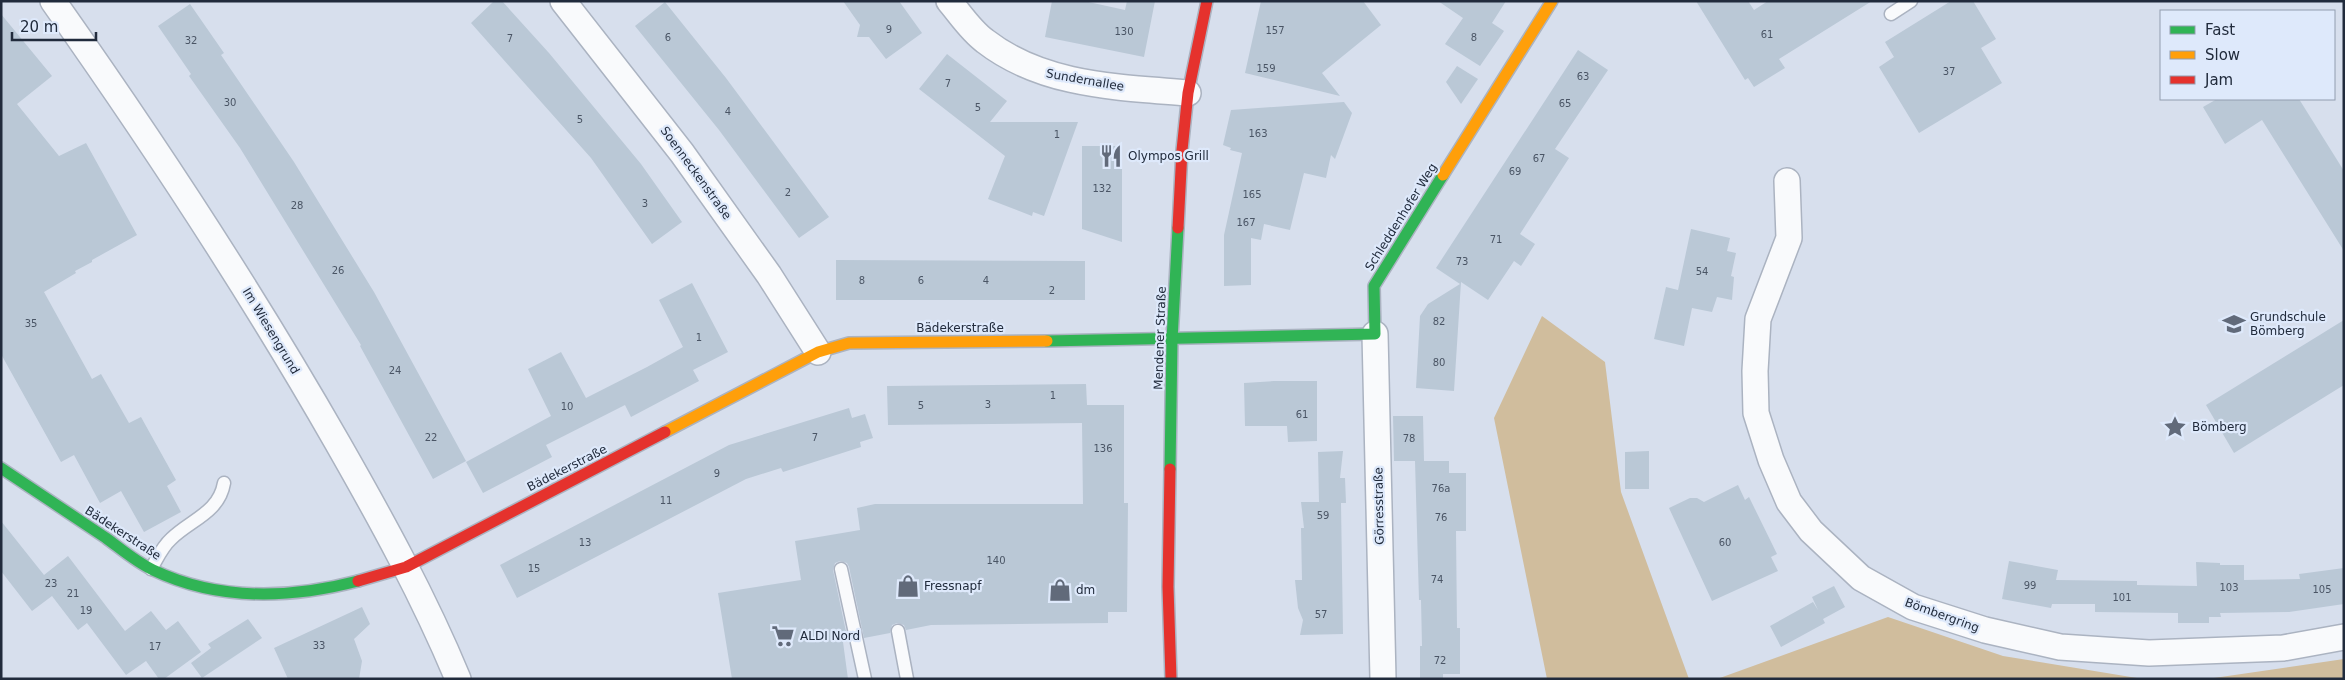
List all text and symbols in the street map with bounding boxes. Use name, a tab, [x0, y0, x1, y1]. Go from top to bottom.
scale bar	[12, 10, 96, 42]
legend	[2160, 10, 2335, 100]
text: 20 m	[20, 18, 58, 36]
text: Fast	[2205, 21, 2235, 39]
house number: 9	[886, 24, 892, 35]
house number: 157	[1265, 25, 1285, 36]
house number: 130	[1114, 26, 1134, 37]
house number: 61	[1761, 29, 1773, 40]
house number: 6	[665, 32, 671, 43]
house number: 8	[1471, 32, 1477, 43]
house number: 7	[507, 33, 513, 44]
house number: 32	[185, 35, 197, 46]
text: Slow	[2205, 46, 2240, 64]
house number: 159	[1256, 63, 1276, 74]
street label: Sundernallee	[1045, 66, 1125, 94]
house number: 37	[1943, 66, 1955, 77]
house number: 63	[1577, 71, 1589, 82]
text: Jam	[2204, 71, 2233, 89]
house number: 7	[945, 78, 951, 89]
house number: 30	[224, 97, 236, 108]
house number: 65	[1559, 98, 1571, 109]
house number: 5	[975, 102, 981, 113]
house number: 4	[725, 106, 731, 117]
house number: 5	[577, 114, 583, 125]
street label: Soenneckenstraße	[658, 124, 734, 222]
house number: 163	[1248, 128, 1268, 139]
house number: 1	[1054, 129, 1060, 140]
restaurant icon: Olympos Grill	[1098, 143, 1124, 169]
place label: Olympos Grill	[1128, 149, 1209, 163]
house number: 67	[1533, 153, 1545, 164]
street label: Schleddenhofer Weg	[1362, 161, 1440, 273]
house number: 69	[1509, 166, 1521, 177]
house number: 132	[1092, 183, 1112, 194]
house number: 2	[785, 187, 791, 198]
house number: 165	[1242, 189, 1262, 200]
house number: 3	[642, 198, 648, 209]
house number: 28	[291, 200, 303, 211]
house number: 167	[1236, 217, 1256, 228]
house number: 71	[1490, 234, 1502, 245]
house number: 73	[1456, 256, 1468, 267]
house number: 26	[332, 265, 344, 276]
house number: 54	[1696, 266, 1708, 277]
house number: 8	[859, 275, 865, 286]
house number: 6	[918, 275, 924, 286]
house number: 4	[983, 275, 989, 286]
street label: Im Wiesengrund	[240, 285, 302, 377]
house number: 2	[1049, 285, 1055, 296]
street label: Mendener Straße	[1151, 286, 1169, 390]
place label: Grundschule Bömberg	[2250, 310, 2326, 338]
school or university icon: Grundschule Bömberg	[2221, 311, 2247, 337]
house number: 82	[1433, 316, 1445, 327]
house number: 35	[25, 318, 37, 329]
street label: Bädekerstraße	[916, 321, 1004, 335]
house number: 1	[696, 332, 702, 343]
house number: 80	[1433, 357, 1445, 368]
house number: 24	[389, 365, 401, 376]
house number: 1	[1050, 390, 1056, 401]
house number: 3	[985, 399, 991, 410]
house number: 5	[918, 400, 924, 411]
house number: 10	[561, 401, 573, 412]
house number: 61	[1296, 409, 1308, 420]
place icon: Bömberg	[2162, 414, 2188, 440]
place label: Bömberg	[2192, 420, 2247, 434]
house number: 22	[425, 432, 437, 443]
house number: 7	[812, 432, 818, 443]
house number: 78	[1403, 433, 1415, 444]
street label: Bädekerstraße	[525, 442, 609, 494]
house number: 136	[1093, 443, 1113, 454]
street label: Görresstraße	[1371, 467, 1387, 545]
house number: 9	[714, 468, 720, 479]
house number: 76a	[1432, 483, 1450, 494]
house number: 11	[660, 495, 672, 506]
street label: Bädekerstraße	[82, 503, 164, 563]
house number: 59	[1317, 510, 1329, 521]
house number: 76	[1435, 512, 1447, 523]
house number: 13	[579, 537, 591, 548]
house number: 60	[1719, 537, 1731, 548]
house number: 140	[986, 555, 1006, 566]
house number: 15	[528, 563, 540, 574]
shop icon: Fressnapf	[895, 573, 921, 599]
house number: 74	[1431, 574, 1443, 585]
shop icon: dm	[1047, 577, 1073, 603]
house number: 23	[45, 578, 57, 589]
place label: Fressnapf	[924, 579, 982, 593]
house number: 99	[2024, 580, 2036, 591]
house number: 103	[2219, 582, 2239, 593]
place label: dm	[1076, 583, 1095, 597]
house number: 105	[2312, 584, 2332, 595]
house number: 21	[67, 588, 79, 599]
house number: 101	[2112, 592, 2132, 603]
street label: Bömbergring	[1903, 595, 1981, 635]
house number: 19	[80, 605, 92, 616]
house number: 57	[1315, 609, 1327, 620]
supermarket icon: ALDI Nord	[770, 623, 796, 649]
place label: ALDI Nord	[800, 629, 860, 643]
house number: 33	[313, 640, 325, 651]
house number: 17	[149, 641, 161, 652]
house number: 72	[1434, 655, 1446, 666]

